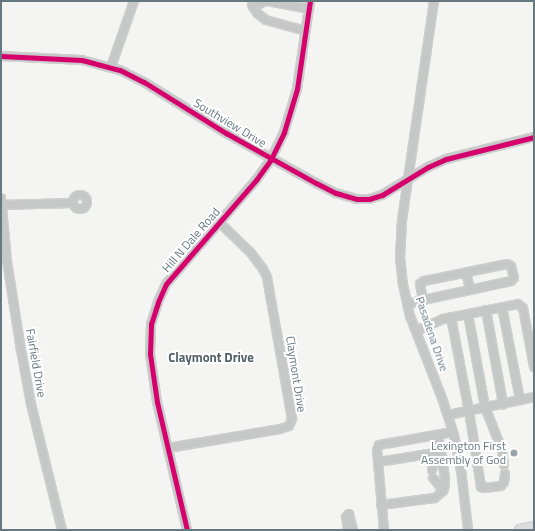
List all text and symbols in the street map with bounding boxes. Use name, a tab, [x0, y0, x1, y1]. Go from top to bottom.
street label: Southview Drive	[191, 96, 269, 150]
street label: Hill N Dale Road	[159, 205, 223, 275]
street label: Pasadena Drive	[412, 295, 452, 373]
street label: Fairfield Drive	[23, 328, 49, 398]
street label: Claymont Drive	[283, 335, 309, 413]
district label: Claymont Drive	[168, 349, 254, 365]
place label: Lexington First Assembly of God	[421, 439, 506, 467]
marker: Lexington First Assembly of God	[509, 448, 519, 458]

